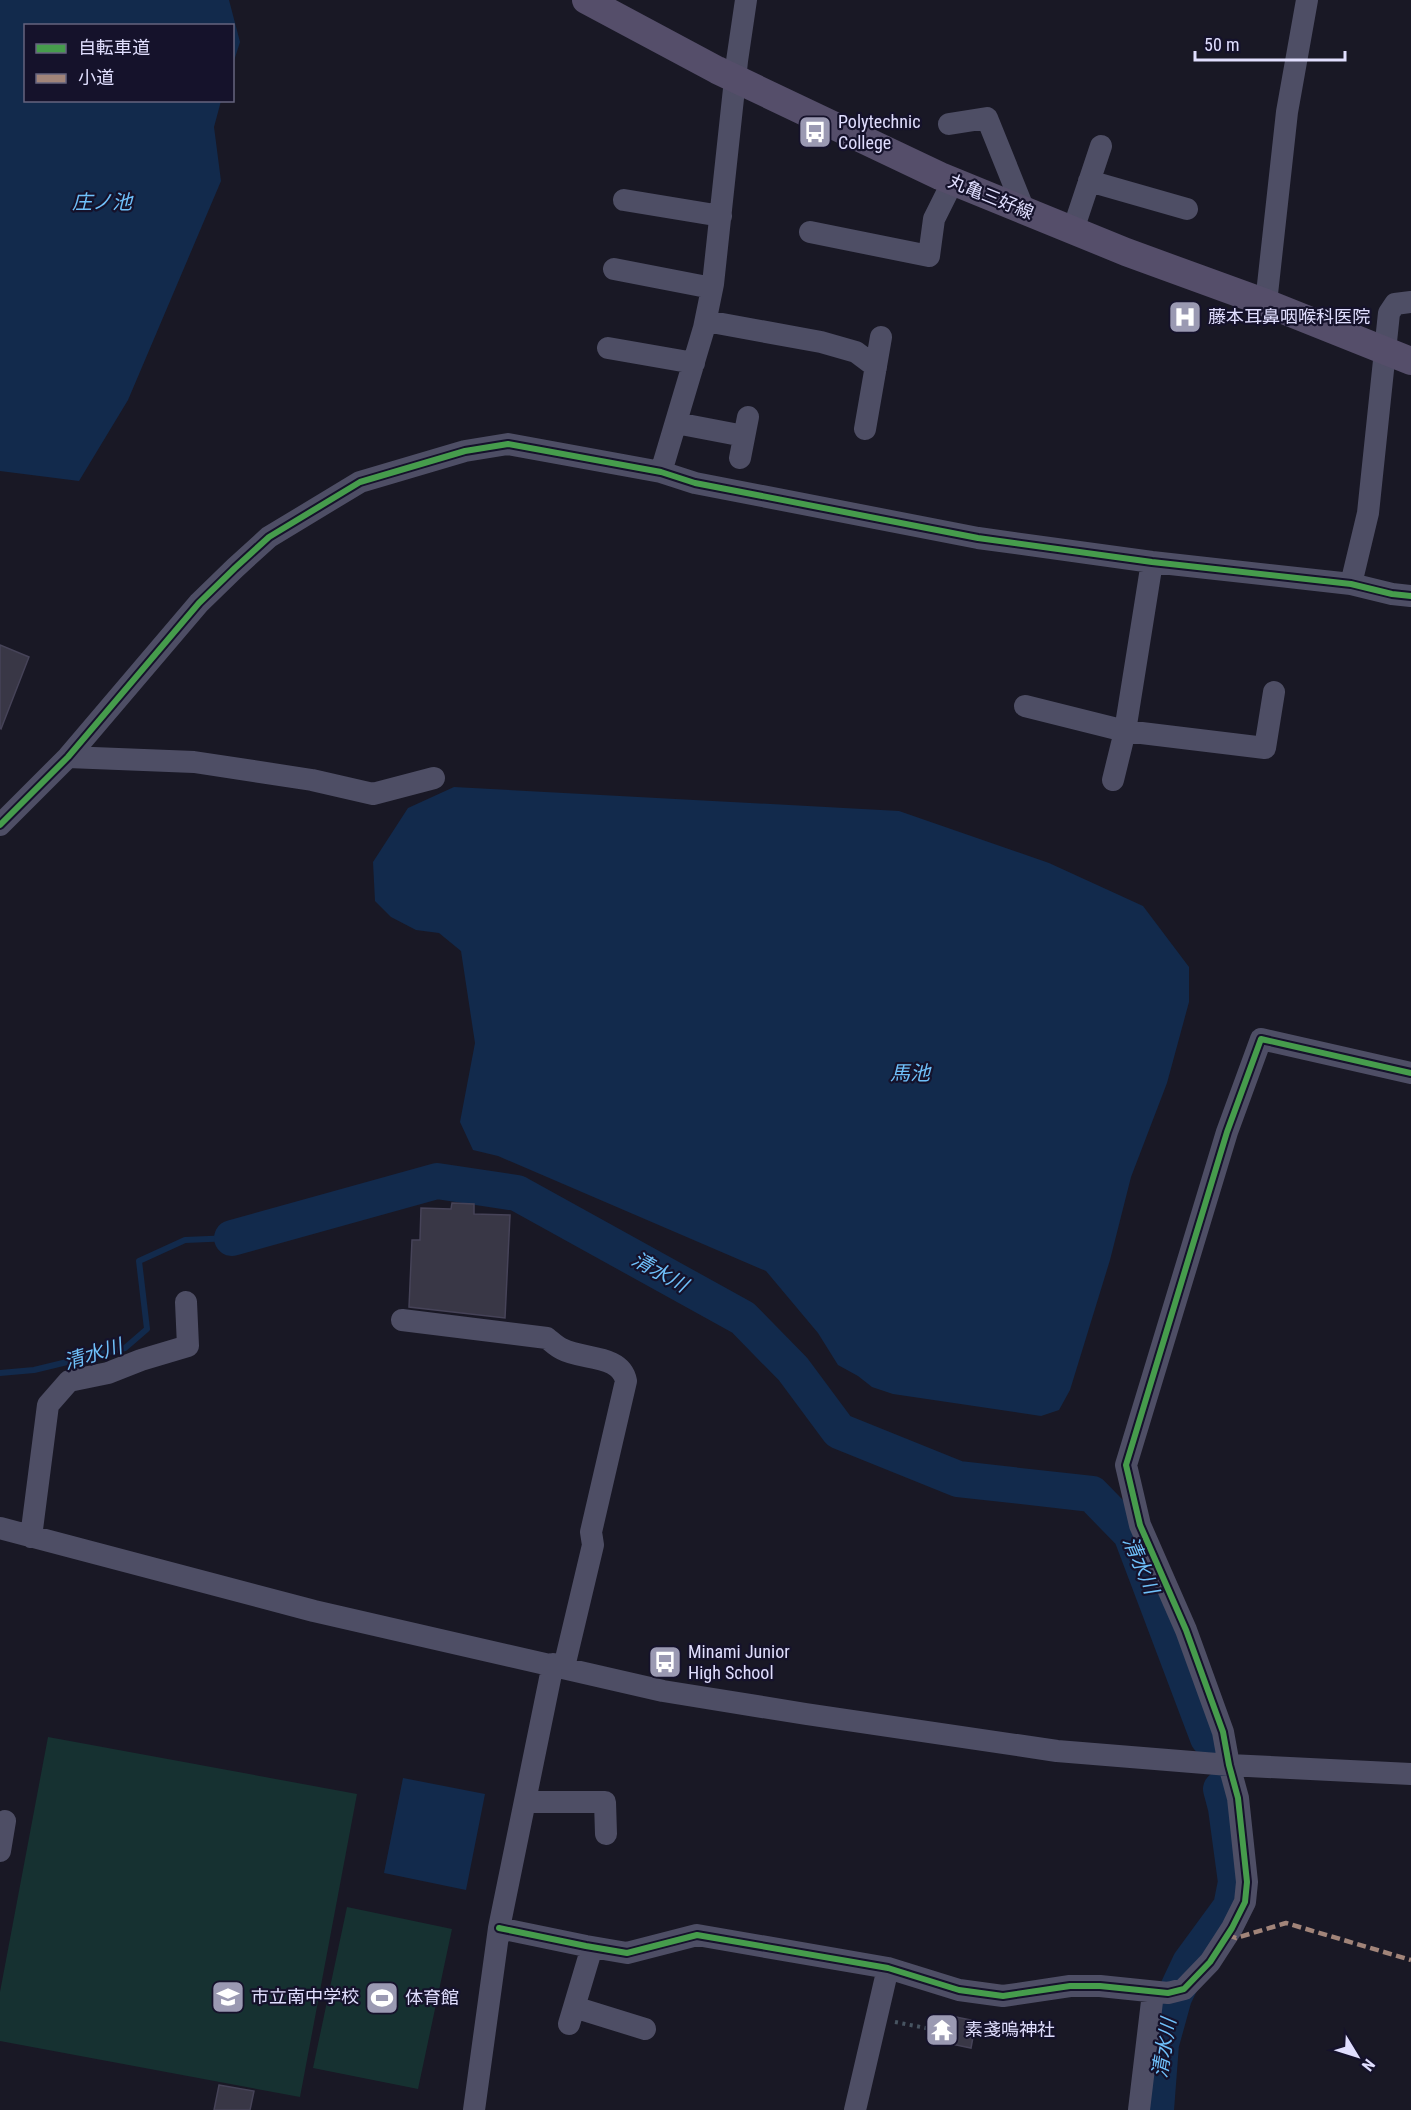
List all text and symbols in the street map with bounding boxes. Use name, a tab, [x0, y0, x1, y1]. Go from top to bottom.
legend	[24, 24, 234, 102]
scale bar	[1195, 24, 1345, 62]
text: 50 m	[1204, 34, 1239, 55]
text: 自転車道	[78, 37, 150, 58]
text: 小道	[78, 67, 114, 88]
place label: Polytechnic College	[838, 111, 920, 153]
bus stop icon: Polytechnic College	[797, 114, 833, 150]
street label: 丸亀三好線	[946, 170, 1037, 223]
water label: 庄ノ池	[72, 190, 134, 214]
hospital icon: 藤本耳鼻咽喉科医院	[1167, 299, 1203, 335]
place label: 藤本耳鼻咽喉科医院	[1208, 306, 1370, 327]
water label: 馬池	[890, 1061, 932, 1085]
water label: 清水川	[628, 1247, 694, 1298]
water label: 清水川	[61, 1333, 127, 1374]
water label: 清水川	[1118, 1533, 1165, 1599]
place label: Minami Junior High School	[688, 1641, 790, 1683]
bus stop icon: Minami Junior High School	[647, 1644, 683, 1680]
school or university icon: 市立南中学校	[210, 1979, 246, 2015]
sports icon: 体育館	[364, 1980, 400, 2016]
place label: 市立南中学校	[251, 1986, 359, 2007]
place label: 体育館	[405, 1987, 459, 2008]
temple icon: 素戔嗚神社	[924, 2012, 960, 2048]
water label: 清水川	[1147, 2015, 1181, 2080]
place label: 素戔嗚神社	[965, 2019, 1055, 2040]
north arrow	[1327, 2026, 1387, 2086]
text: N	[1358, 2055, 1379, 2075]

